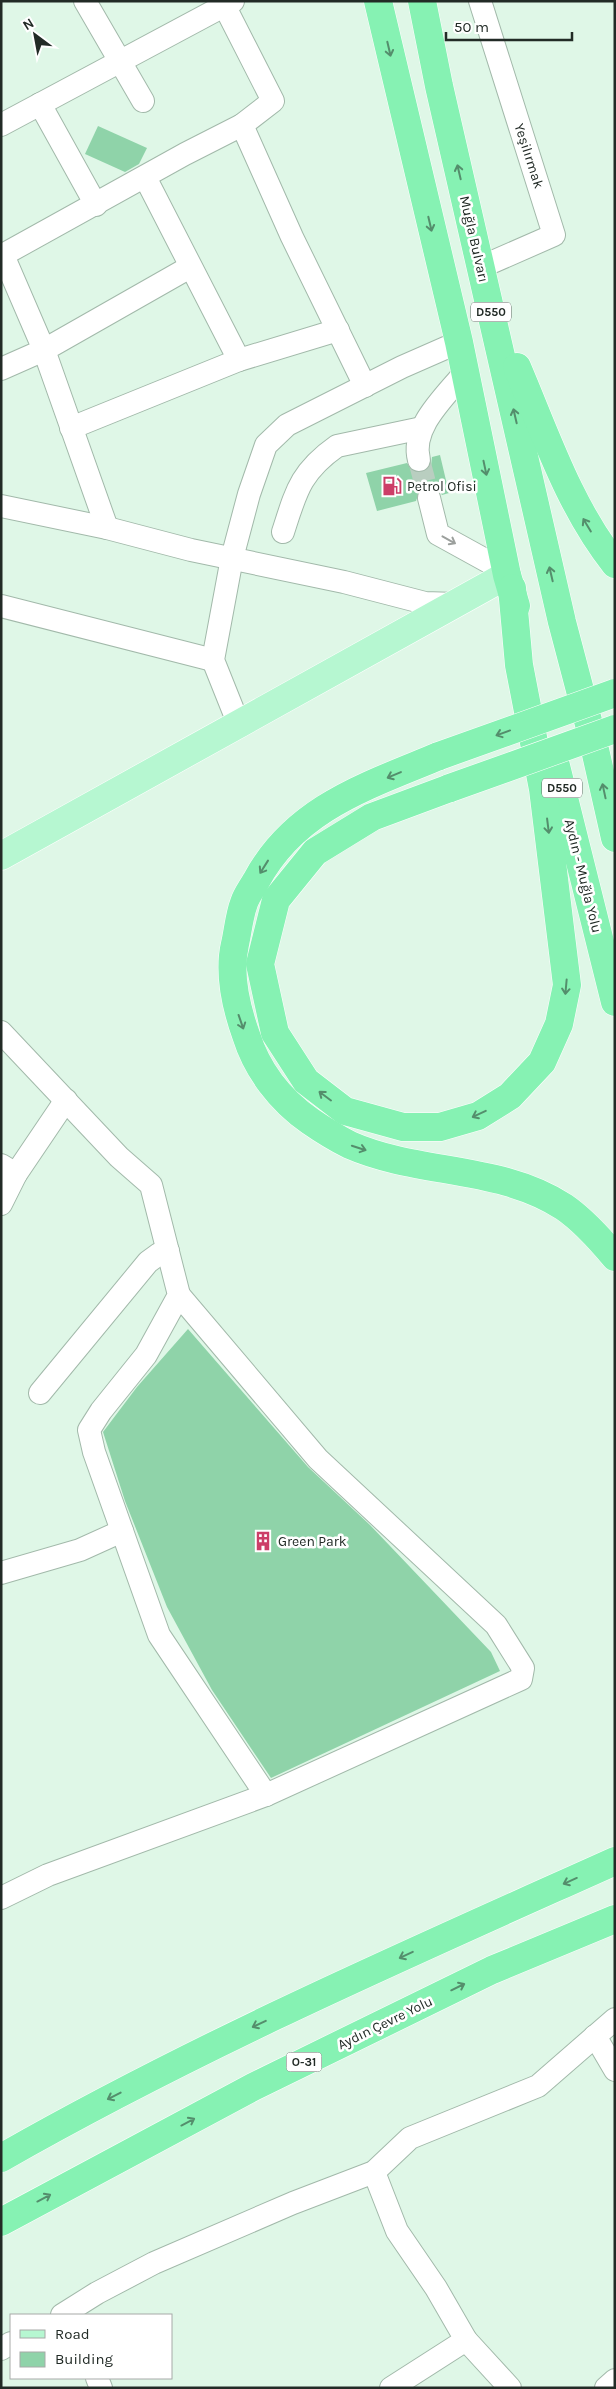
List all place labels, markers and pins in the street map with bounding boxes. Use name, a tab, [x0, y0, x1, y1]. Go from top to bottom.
fuel station icon: Petrol Ofisi	[381, 475, 403, 497]
place label: Petrol Ofisi	[407, 478, 477, 495]
building icon: Green Park	[252, 1530, 274, 1552]
place label: Green Park	[278, 1533, 347, 1550]

